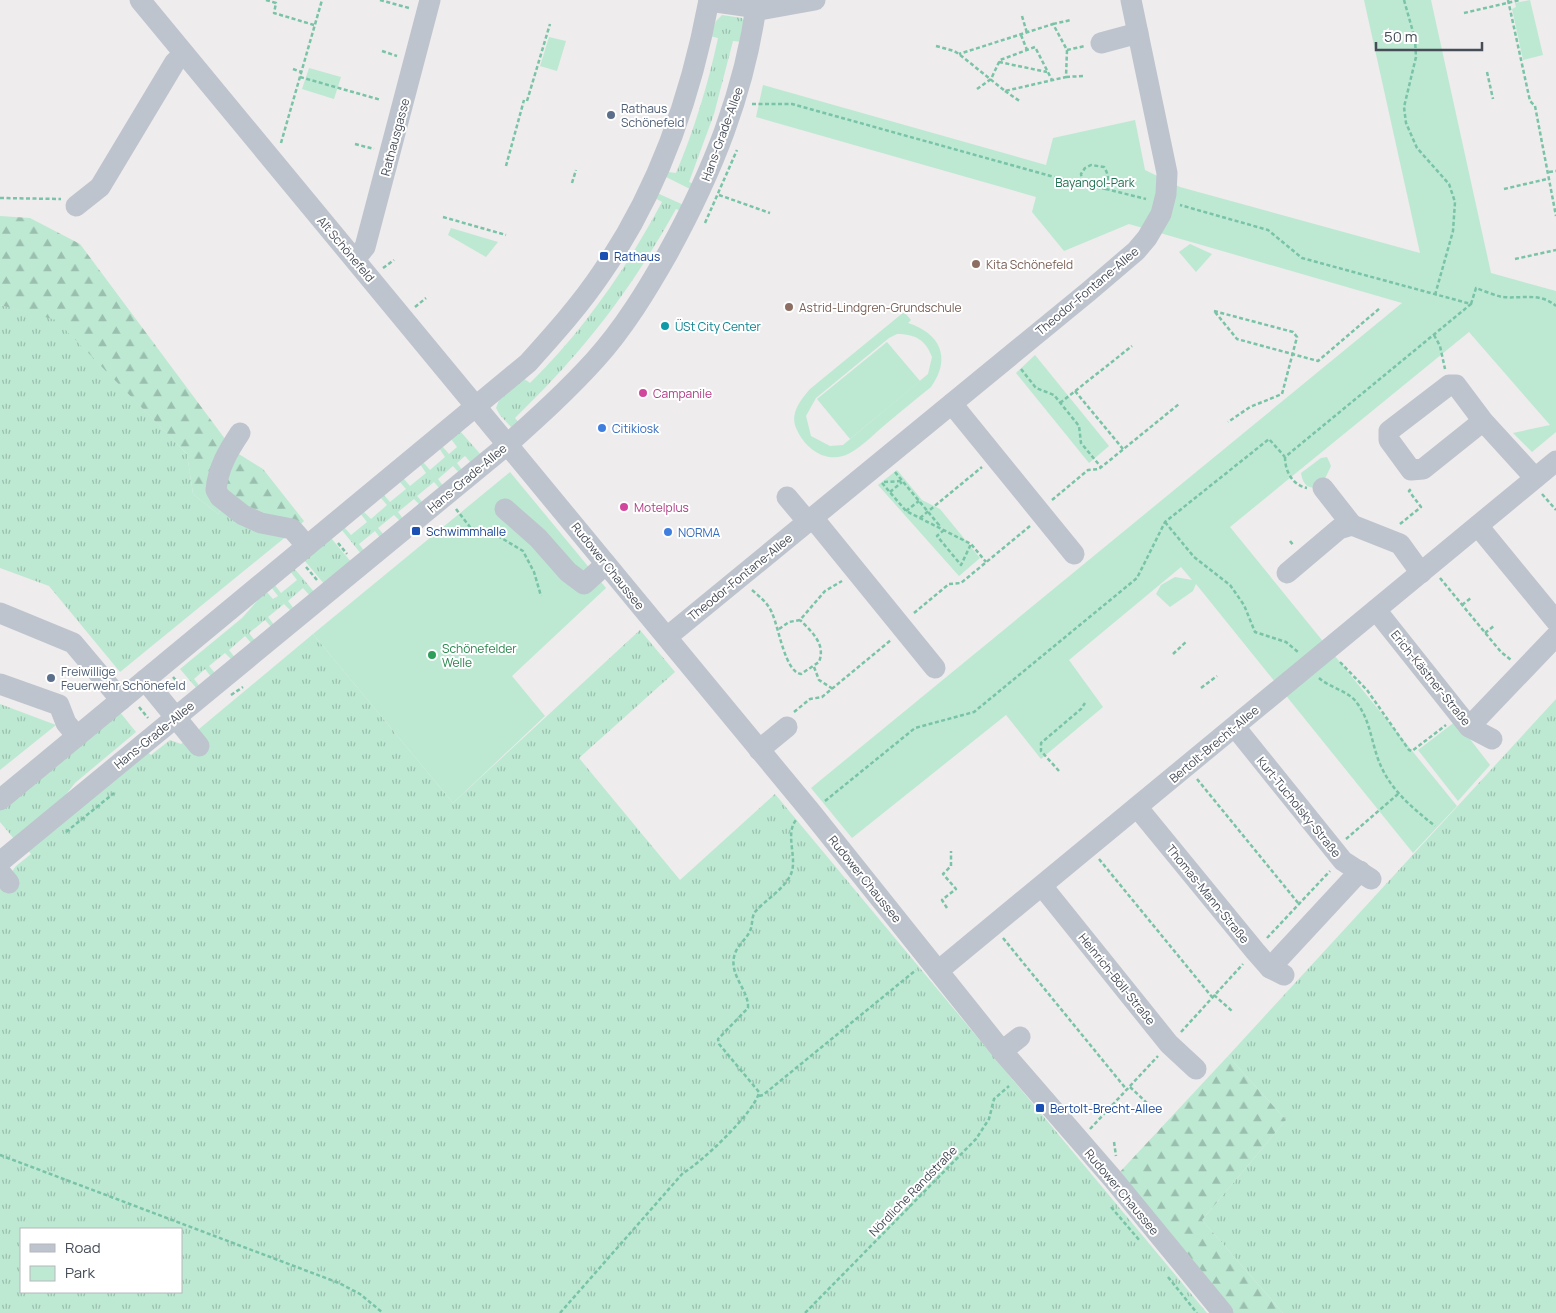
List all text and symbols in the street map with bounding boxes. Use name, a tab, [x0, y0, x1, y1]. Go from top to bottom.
scale bar	[1376, 20, 1482, 52]
text: 50 m	[1384, 26, 1418, 47]
street label: Hans-Grade-Allee	[697, 85, 747, 183]
street label: Rathausgasse	[376, 96, 414, 178]
place label: Rathaus Schönefeld	[621, 100, 684, 131]
marker: Rathaus Schönefeld	[605, 109, 617, 121]
park label: Bayangol-Park	[1055, 174, 1136, 191]
street label: Alt Schönefeld	[313, 213, 379, 285]
street label: Theodor-Fontane-Allee	[1032, 243, 1142, 339]
place label: Rathaus	[614, 248, 660, 265]
marker: Rathaus	[598, 250, 610, 262]
place label: Kita Schönefeld	[986, 256, 1073, 273]
marker: Kita Schönefeld	[970, 258, 982, 270]
place label: Astrid-Lindgren-Grundschule	[799, 299, 962, 316]
marker: Astrid-Lindgren-Grundschule	[783, 301, 795, 313]
place label: ÜSt City Center	[675, 318, 762, 335]
marker: ÜSt City Center	[659, 320, 671, 332]
place label: Campanile	[653, 385, 712, 402]
marker: Campanile	[637, 387, 649, 399]
place label: Citikiosk	[612, 420, 660, 437]
marker: Citikiosk	[596, 422, 608, 434]
street label: Hans-Grade-Allee	[424, 440, 510, 516]
place label: Motelplus	[634, 499, 689, 516]
marker: Motelplus	[618, 501, 630, 513]
street label: Rudower Chaussee	[568, 519, 648, 613]
place label: Schwimmhalle	[426, 523, 506, 540]
place label: NORMA	[678, 524, 721, 541]
marker: Schwimmhalle	[410, 525, 422, 537]
marker: NORMA	[662, 526, 674, 538]
street label: Theodor-Fontane-Allee	[684, 530, 796, 624]
street label: Erich-Kästner-Straße	[1387, 627, 1475, 729]
place label: Schönefelder Welle	[442, 640, 517, 671]
marker: Schönefelder Welle	[426, 649, 438, 661]
place label: Freiwillige Feuerwehr Schönefeld	[61, 663, 186, 694]
marker: Freiwillige Feuerwehr Schönefeld	[45, 672, 57, 684]
street label: Hans-Grade-Allee	[110, 697, 198, 773]
street label: Bertolt-Brecht-Allee	[1166, 701, 1262, 787]
street label: Kurt-Tucholsky-Straße	[1253, 753, 1345, 861]
street label: Rudower Chaussee	[825, 832, 905, 926]
street label: Thomas-Mann-Straße	[1163, 841, 1253, 947]
street label: Heinrich-Böll-Straße	[1075, 930, 1159, 1028]
place label: Bertolt-Brecht-Allee	[1050, 1100, 1162, 1117]
marker: Bertolt-Brecht-Allee	[1034, 1102, 1046, 1114]
street label: Nördliche Randstraße	[865, 1142, 961, 1240]
street label: Rudower Chaussee	[1081, 1145, 1163, 1239]
legend	[20, 1228, 182, 1293]
text: Road	[65, 1237, 101, 1258]
text: Park	[65, 1262, 95, 1283]

